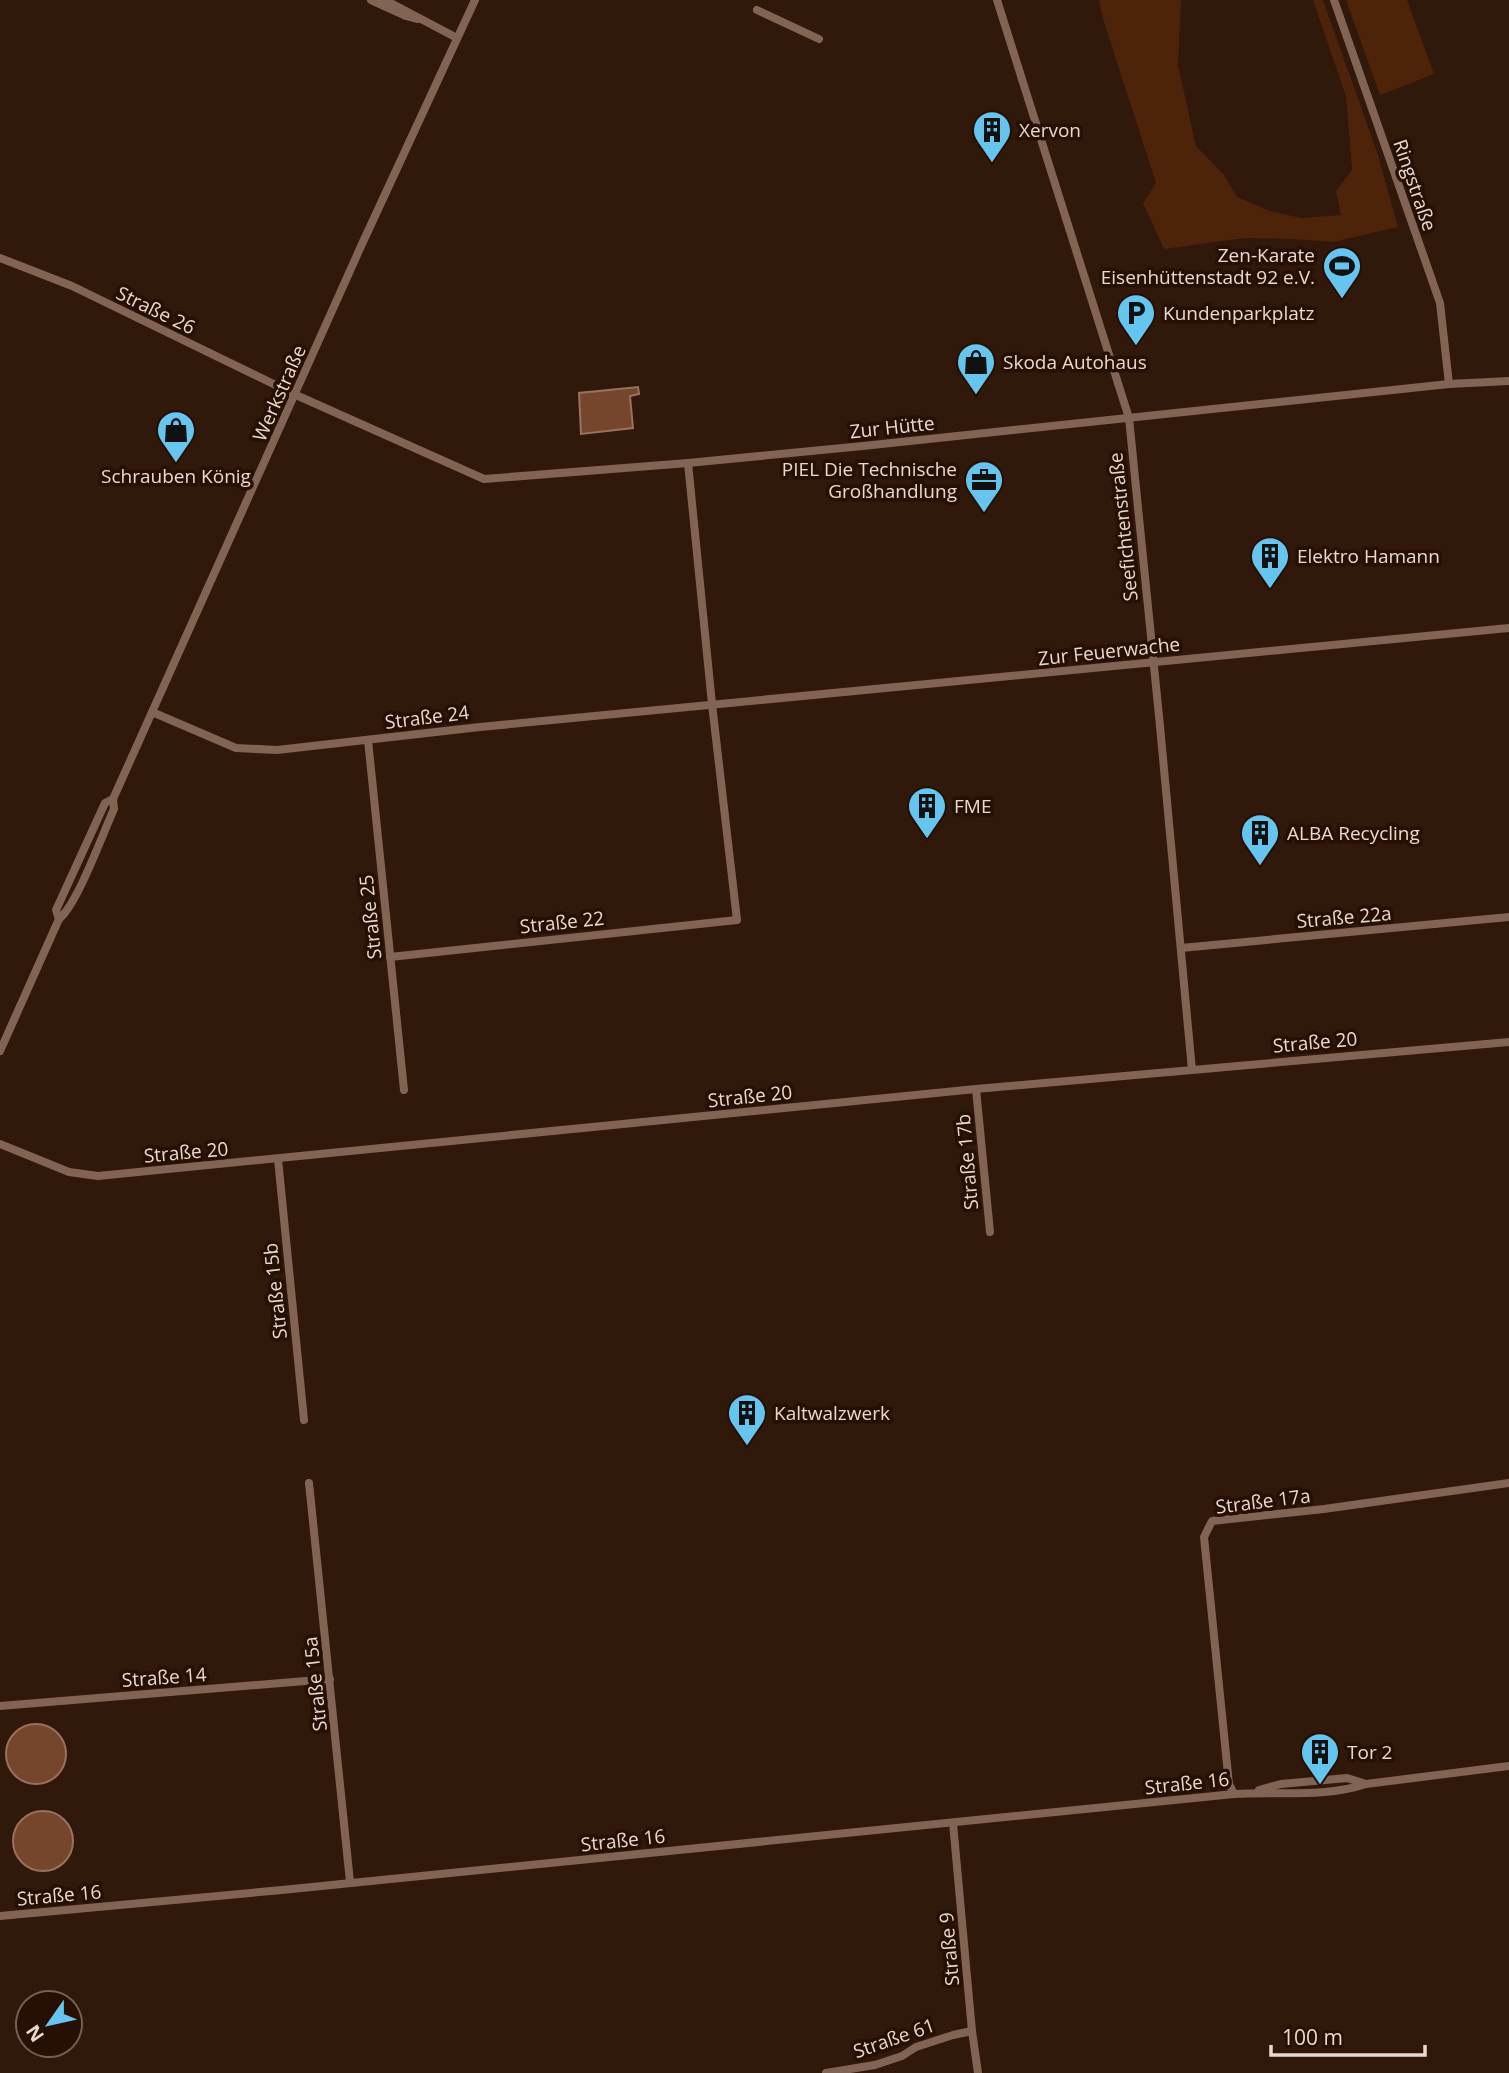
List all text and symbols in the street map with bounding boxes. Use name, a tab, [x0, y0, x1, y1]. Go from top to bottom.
building icon: Xervon	[971, 109, 1013, 164]
place label: Xervon	[1019, 117, 1081, 143]
street label: Ringstraße	[1387, 136, 1443, 234]
place label: Zen-Karate Eisenhüttenstadt 92 e.V.	[1101, 242, 1315, 290]
sports icon: Zen-Karate Eisenhüttenstadt 92 e.V.	[1321, 245, 1363, 300]
street label: Straße 26	[112, 280, 200, 340]
parking icon: Kundenparkplatz	[1115, 292, 1157, 347]
place label: Kundenparkplatz	[1163, 300, 1315, 326]
street label: Werkstraße	[246, 341, 312, 445]
shop icon: Skoda Autohaus	[955, 341, 997, 396]
place label: Skoda Autohaus	[1003, 349, 1147, 375]
shop icon: Schrauben König	[155, 409, 197, 464]
street label: Zur Hütte	[848, 410, 936, 444]
street label: Seefichtenstraße	[1102, 451, 1144, 603]
place label: PIEL Die Technische Großhandlung	[782, 456, 957, 504]
office icon: PIEL Die Technische Großhandlung	[963, 459, 1005, 514]
place label: Schrauben König	[101, 463, 251, 489]
building icon: Elektro Hamann	[1249, 535, 1291, 590]
place label: Elektro Hamann	[1297, 543, 1440, 569]
street label: Zur Feuerwache	[1037, 631, 1181, 671]
street label: Straße 24	[383, 699, 471, 735]
building icon: FME	[906, 785, 948, 840]
place label: FME	[954, 793, 991, 819]
building icon: ALBA Recycling	[1239, 812, 1281, 867]
place label: ALBA Recycling	[1287, 820, 1420, 846]
street label: Straße 25	[353, 874, 387, 960]
street label: Straße 22a	[1295, 900, 1393, 934]
street label: Straße 22	[519, 905, 605, 939]
street label: Straße 20	[1272, 1025, 1358, 1059]
street label: Straße 20	[707, 1079, 793, 1113]
street label: Straße 17b	[950, 1113, 984, 1211]
street label: Straße 20	[143, 1135, 229, 1169]
street label: Straße 15b	[257, 1242, 293, 1340]
building icon: Kaltwalzwerk	[726, 1392, 768, 1447]
place label: Kaltwalzwerk	[774, 1400, 890, 1426]
street label: Straße 17a	[1214, 1482, 1312, 1520]
street label: Straße 15a	[297, 1635, 333, 1733]
street label: Straße 14	[121, 1661, 207, 1693]
building icon: Tor 2	[1299, 1731, 1341, 1786]
place label: Tor 2	[1347, 1739, 1392, 1765]
street label: Straße 16	[1144, 1766, 1230, 1800]
street label: Straße 16	[580, 1823, 666, 1857]
street label: Straße 16	[16, 1878, 102, 1912]
street label: Straße 9	[933, 1911, 965, 1987]
north arrow	[14, 1989, 84, 2059]
street label: Straße 61	[850, 2012, 938, 2064]
scale bar	[1271, 2014, 1425, 2058]
text: N	[20, 2020, 50, 2047]
text: 100 m	[1282, 2023, 1343, 2051]

